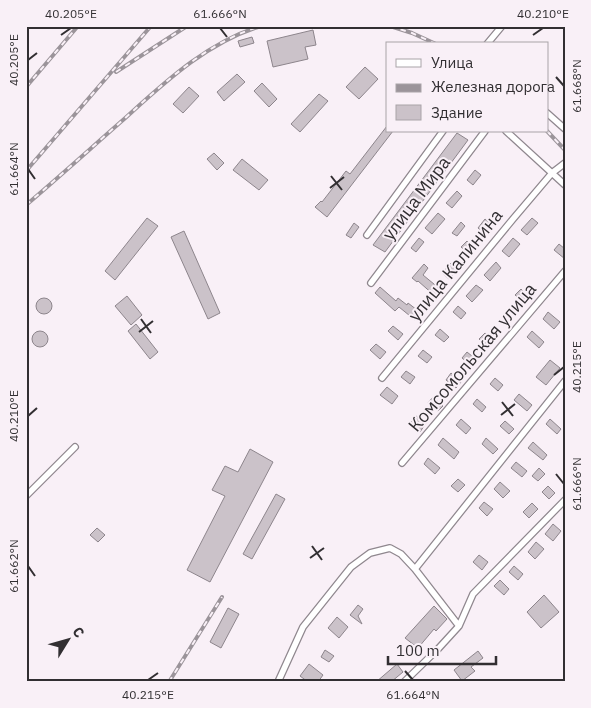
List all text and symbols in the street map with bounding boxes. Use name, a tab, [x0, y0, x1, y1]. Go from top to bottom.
text: 40.205°E	[45, 6, 97, 21]
text: 61.666°N	[193, 6, 247, 21]
text: 40.210°E	[517, 6, 569, 21]
text: 40.205°E	[6, 34, 21, 86]
legend	[386, 42, 548, 132]
text: Улица	[431, 53, 473, 72]
text: 61.668°N	[569, 59, 584, 113]
text: Железная дорога	[431, 77, 555, 96]
text: Здание	[431, 103, 483, 122]
text: 61.664°N	[6, 142, 21, 196]
street label: улица Мира	[377, 151, 455, 245]
street label: улица Калинина	[403, 204, 508, 326]
street label: Комсомольская улица	[403, 278, 541, 436]
text: 40.215°E	[569, 341, 584, 393]
text: 40.210°E	[6, 390, 21, 442]
text: 61.666°N	[569, 457, 584, 511]
text: 61.662°N	[6, 539, 21, 593]
north arrow	[42, 616, 92, 666]
text: С	[68, 623, 88, 641]
scale bar	[388, 633, 496, 665]
text: 100 m	[396, 641, 440, 660]
text: 40.215°E	[122, 687, 174, 702]
text: 61.664°N	[386, 687, 440, 702]

